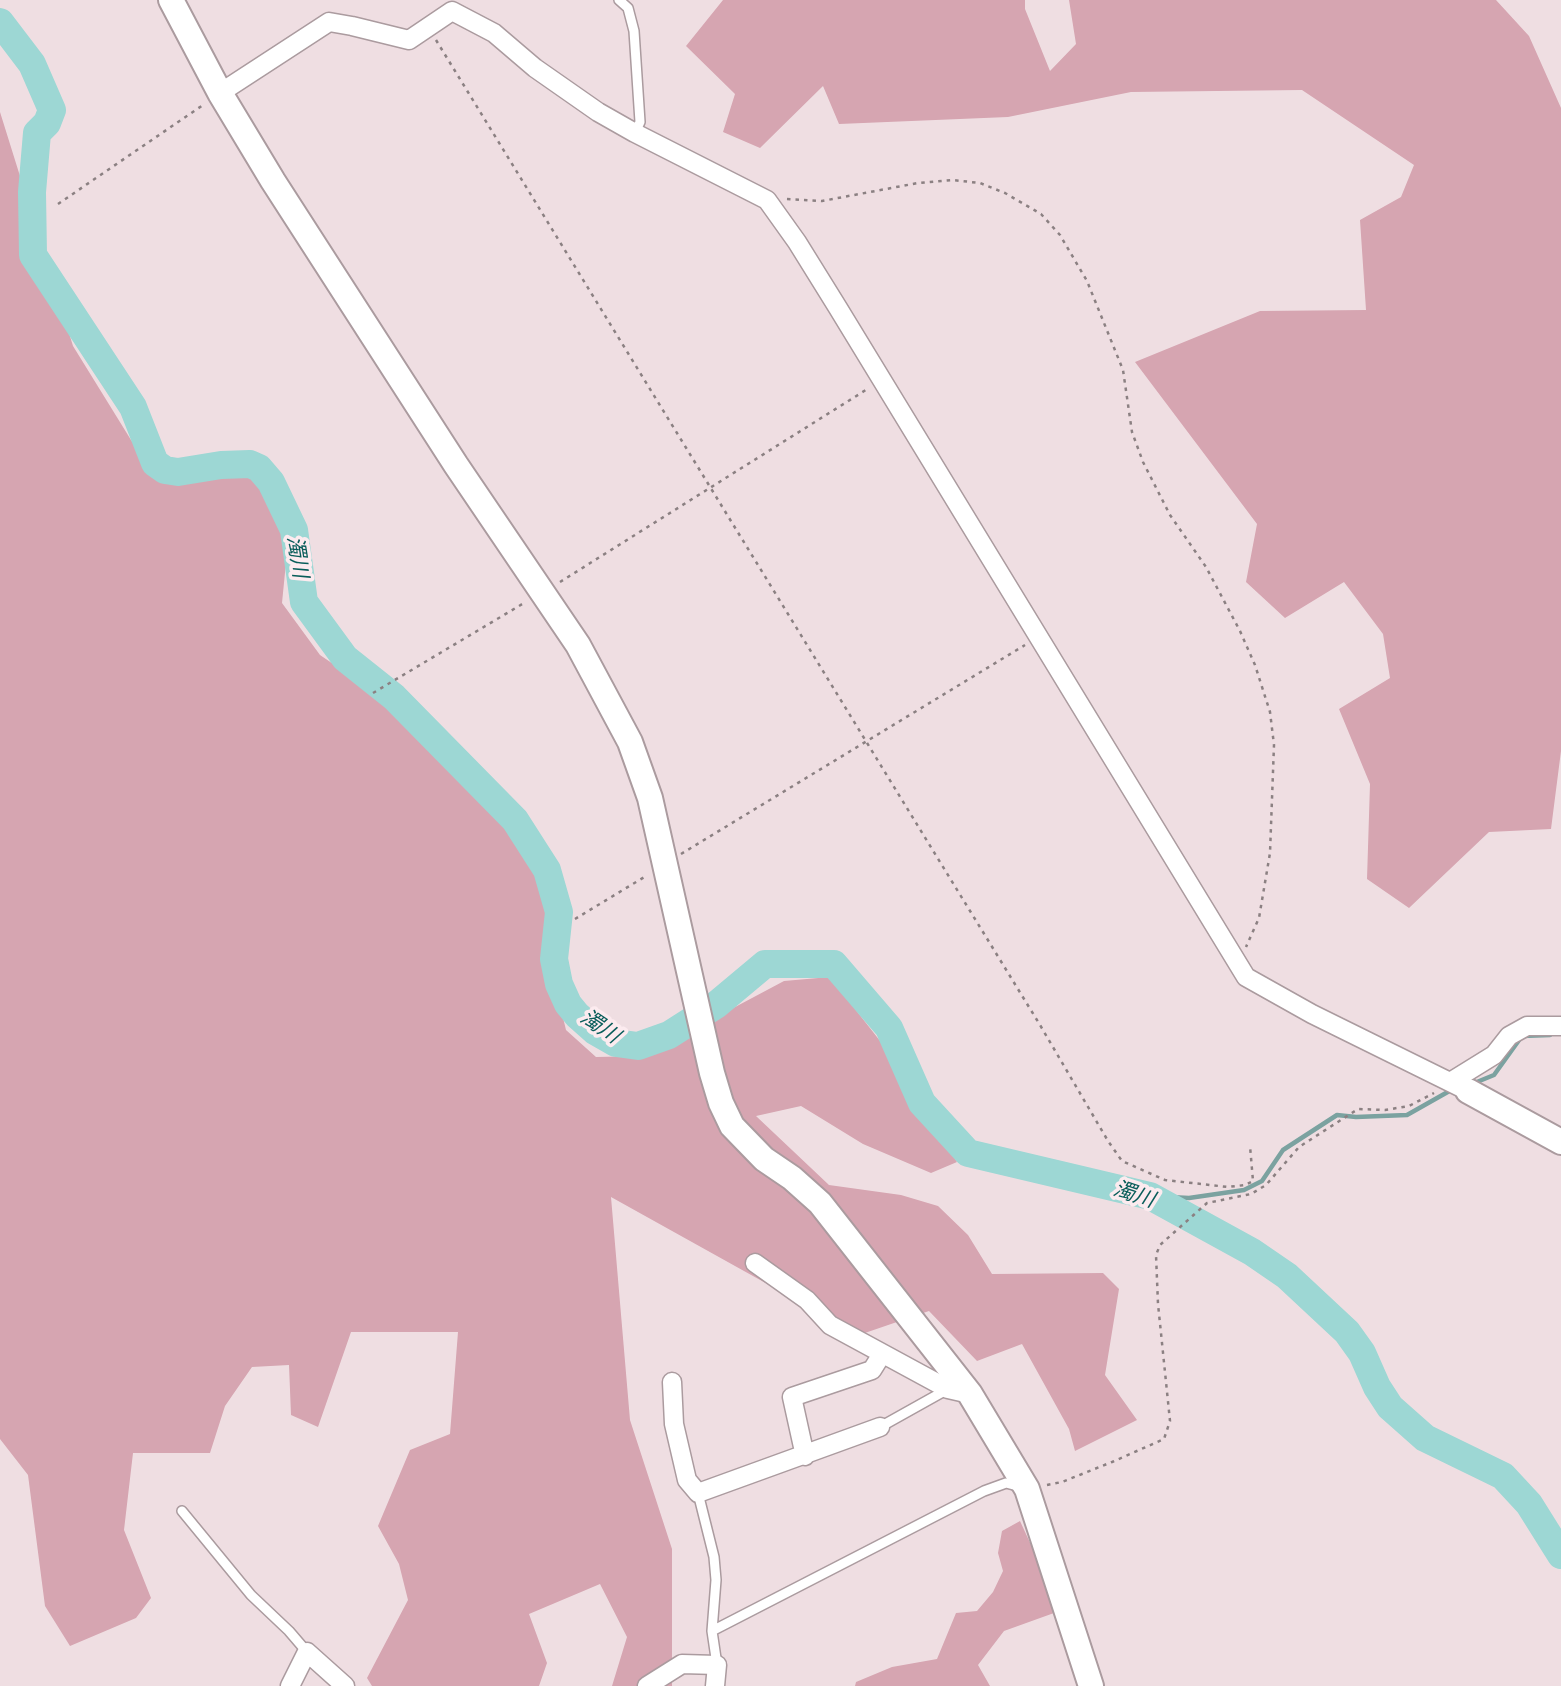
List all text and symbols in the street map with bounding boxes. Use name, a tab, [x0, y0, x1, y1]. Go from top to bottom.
water label: 濁川	[281, 534, 313, 580]
water label: 濁川	[576, 1005, 624, 1049]
water label: 濁川	[1110, 1177, 1158, 1213]

